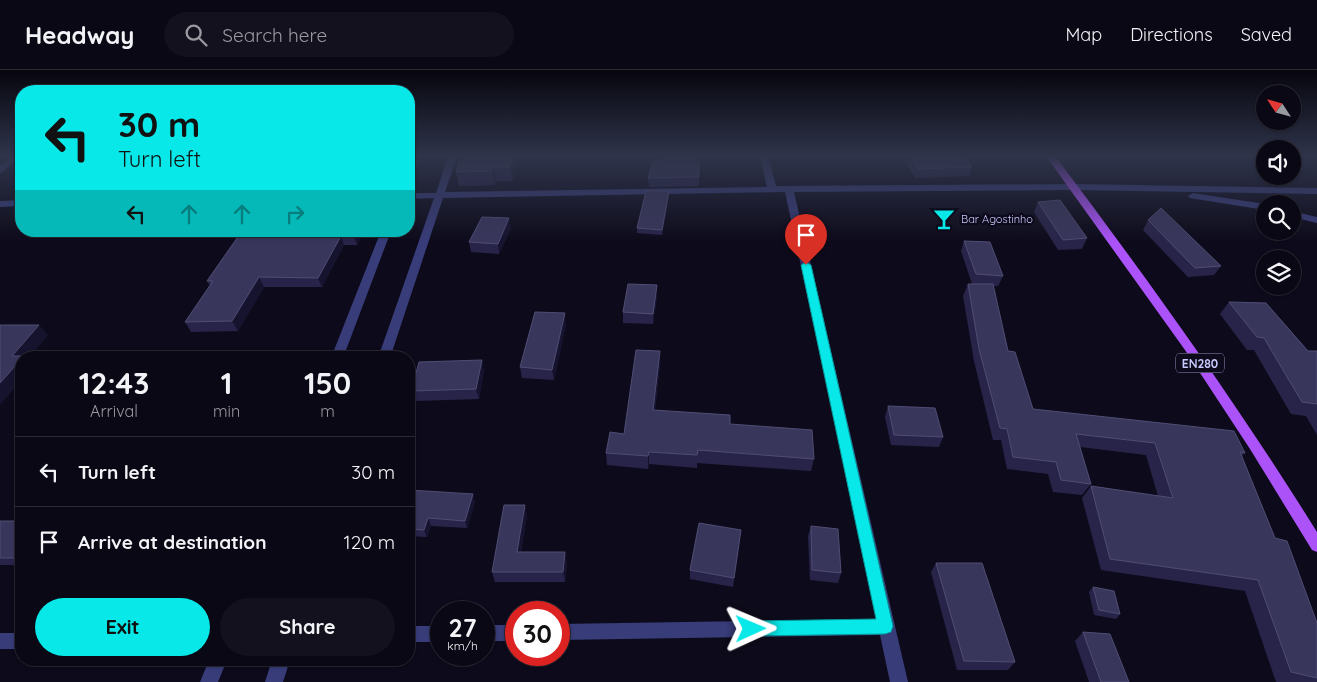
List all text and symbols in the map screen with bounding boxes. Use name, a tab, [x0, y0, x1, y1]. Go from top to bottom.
search box	[164, 12, 514, 57]
text: Headway	[25, 20, 134, 50]
icon: search	[182, 21, 210, 49]
text: Search here	[222, 23, 327, 47]
text: Map	[1065, 23, 1102, 46]
text: Directions	[1130, 23, 1213, 46]
text: Saved	[1241, 23, 1292, 46]
north arrow	[1256, 85, 1301, 130]
map controls	[1256, 85, 1301, 295]
text: 30 m	[118, 102, 200, 146]
icon: left	[35, 105, 100, 170]
button: sound	[1256, 140, 1301, 185]
text: Turn left	[118, 145, 201, 173]
button: search	[1256, 195, 1301, 240]
icon: left	[122, 200, 150, 228]
icon: ahead	[175, 200, 203, 228]
icon: ahead	[228, 200, 256, 228]
icon: right	[281, 200, 309, 228]
bar icon: Bar Agostinho	[931, 206, 957, 232]
place label: Bar Agostinho	[961, 212, 1033, 226]
pin	[785, 214, 827, 265]
icon: arrive	[792, 221, 820, 249]
button: layers	[1256, 250, 1301, 295]
road number: EN280	[1176, 354, 1224, 372]
text: 12:43	[79, 364, 149, 402]
text: 1	[221, 364, 232, 402]
text: 150	[304, 364, 351, 402]
text: Arrival	[90, 401, 138, 421]
text: min	[213, 401, 240, 421]
text: m	[320, 401, 335, 421]
icon: left	[35, 458, 63, 486]
text: Turn left	[78, 460, 156, 484]
text: 30 m	[351, 460, 395, 484]
icon: arrive	[35, 528, 63, 556]
text: Arrive at destination	[78, 530, 267, 554]
text: 120 m	[344, 530, 395, 554]
button: Exit	[35, 598, 210, 656]
button: Share	[220, 598, 395, 656]
speed limit sign: 30	[505, 601, 570, 666]
position arrow	[724, 602, 776, 654]
text: 27	[449, 612, 476, 643]
text: km/h	[447, 638, 478, 653]

